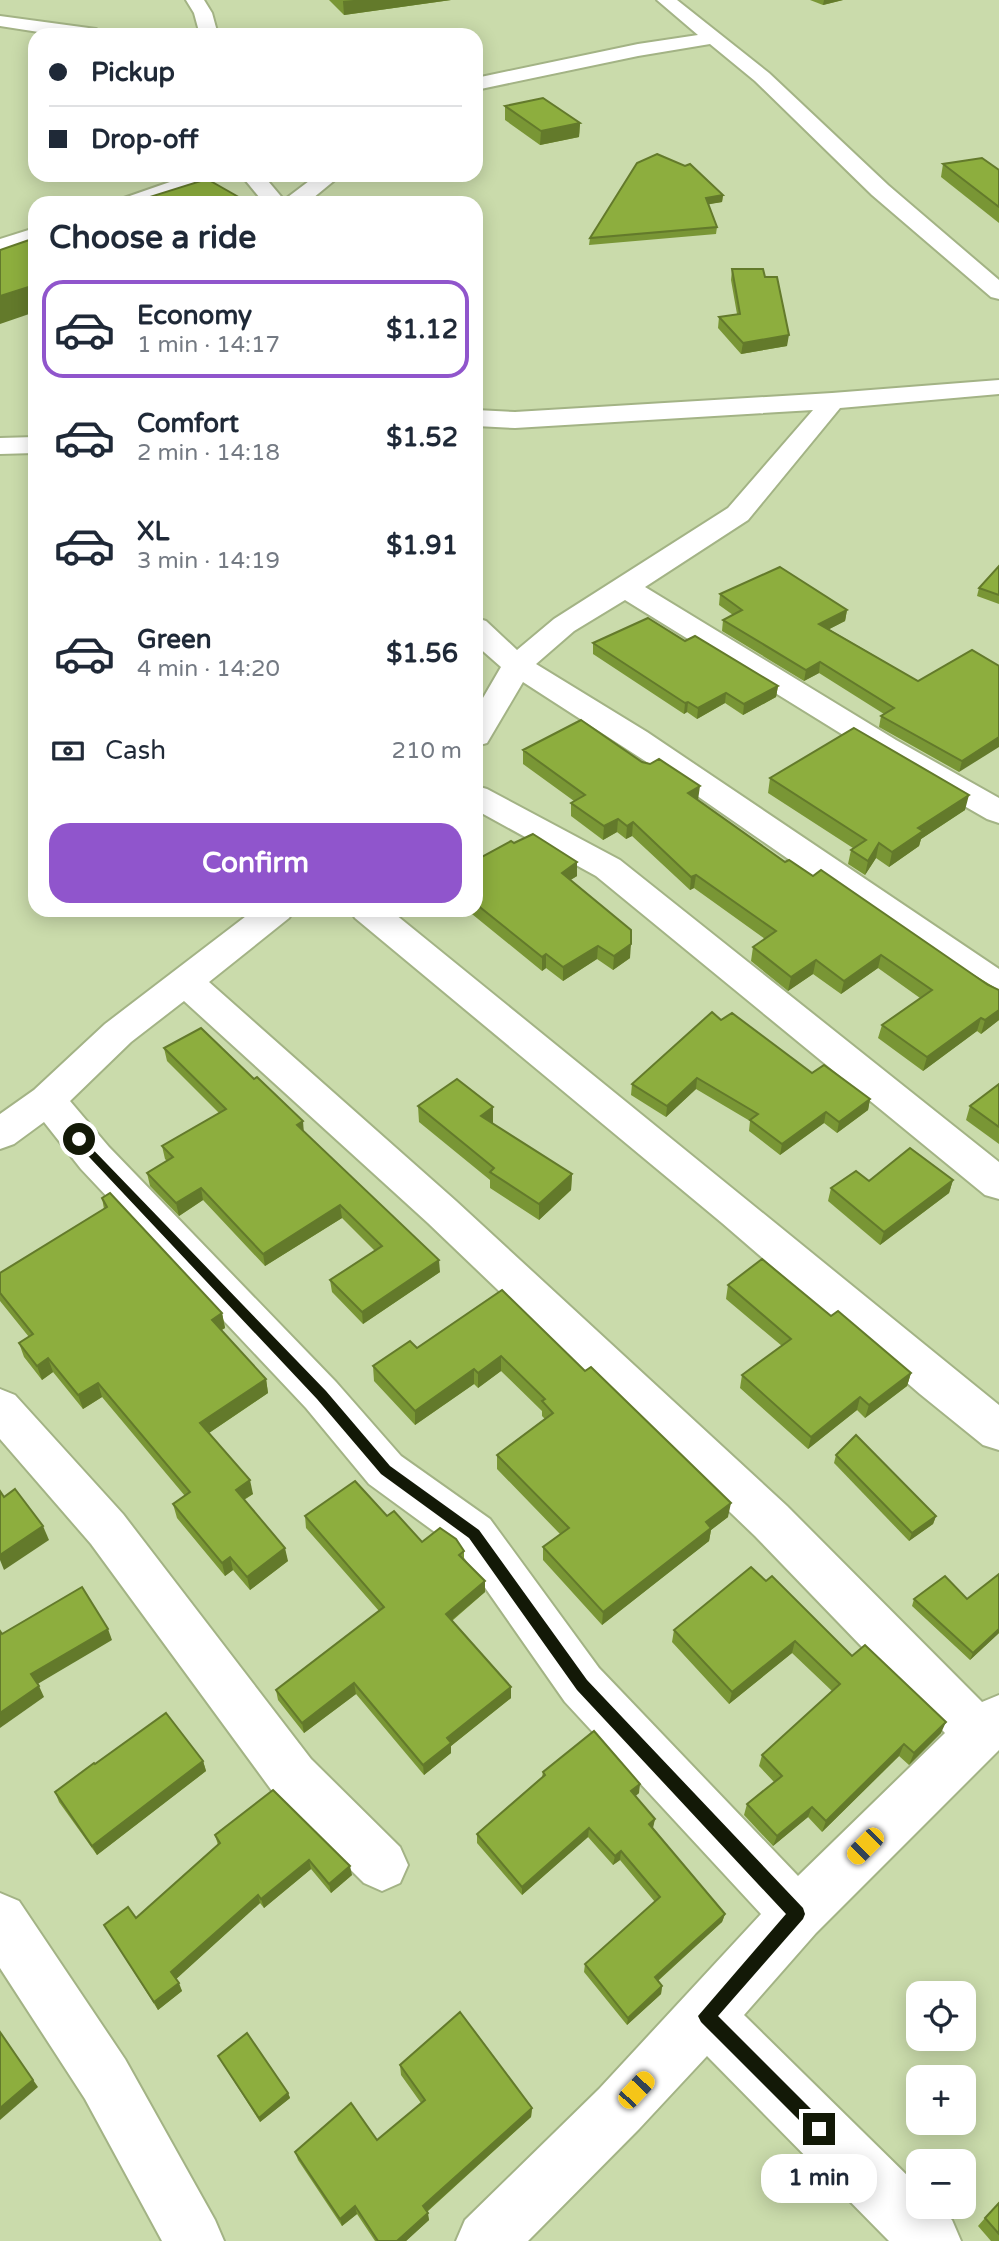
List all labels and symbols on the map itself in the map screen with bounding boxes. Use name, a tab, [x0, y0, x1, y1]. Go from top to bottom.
route start	[63, 1123, 95, 1155]
car	[843, 1824, 888, 1868]
car	[614, 2067, 659, 2113]
route end	[803, 2113, 835, 2145]
callout: 1 min	[761, 2154, 877, 2202]

